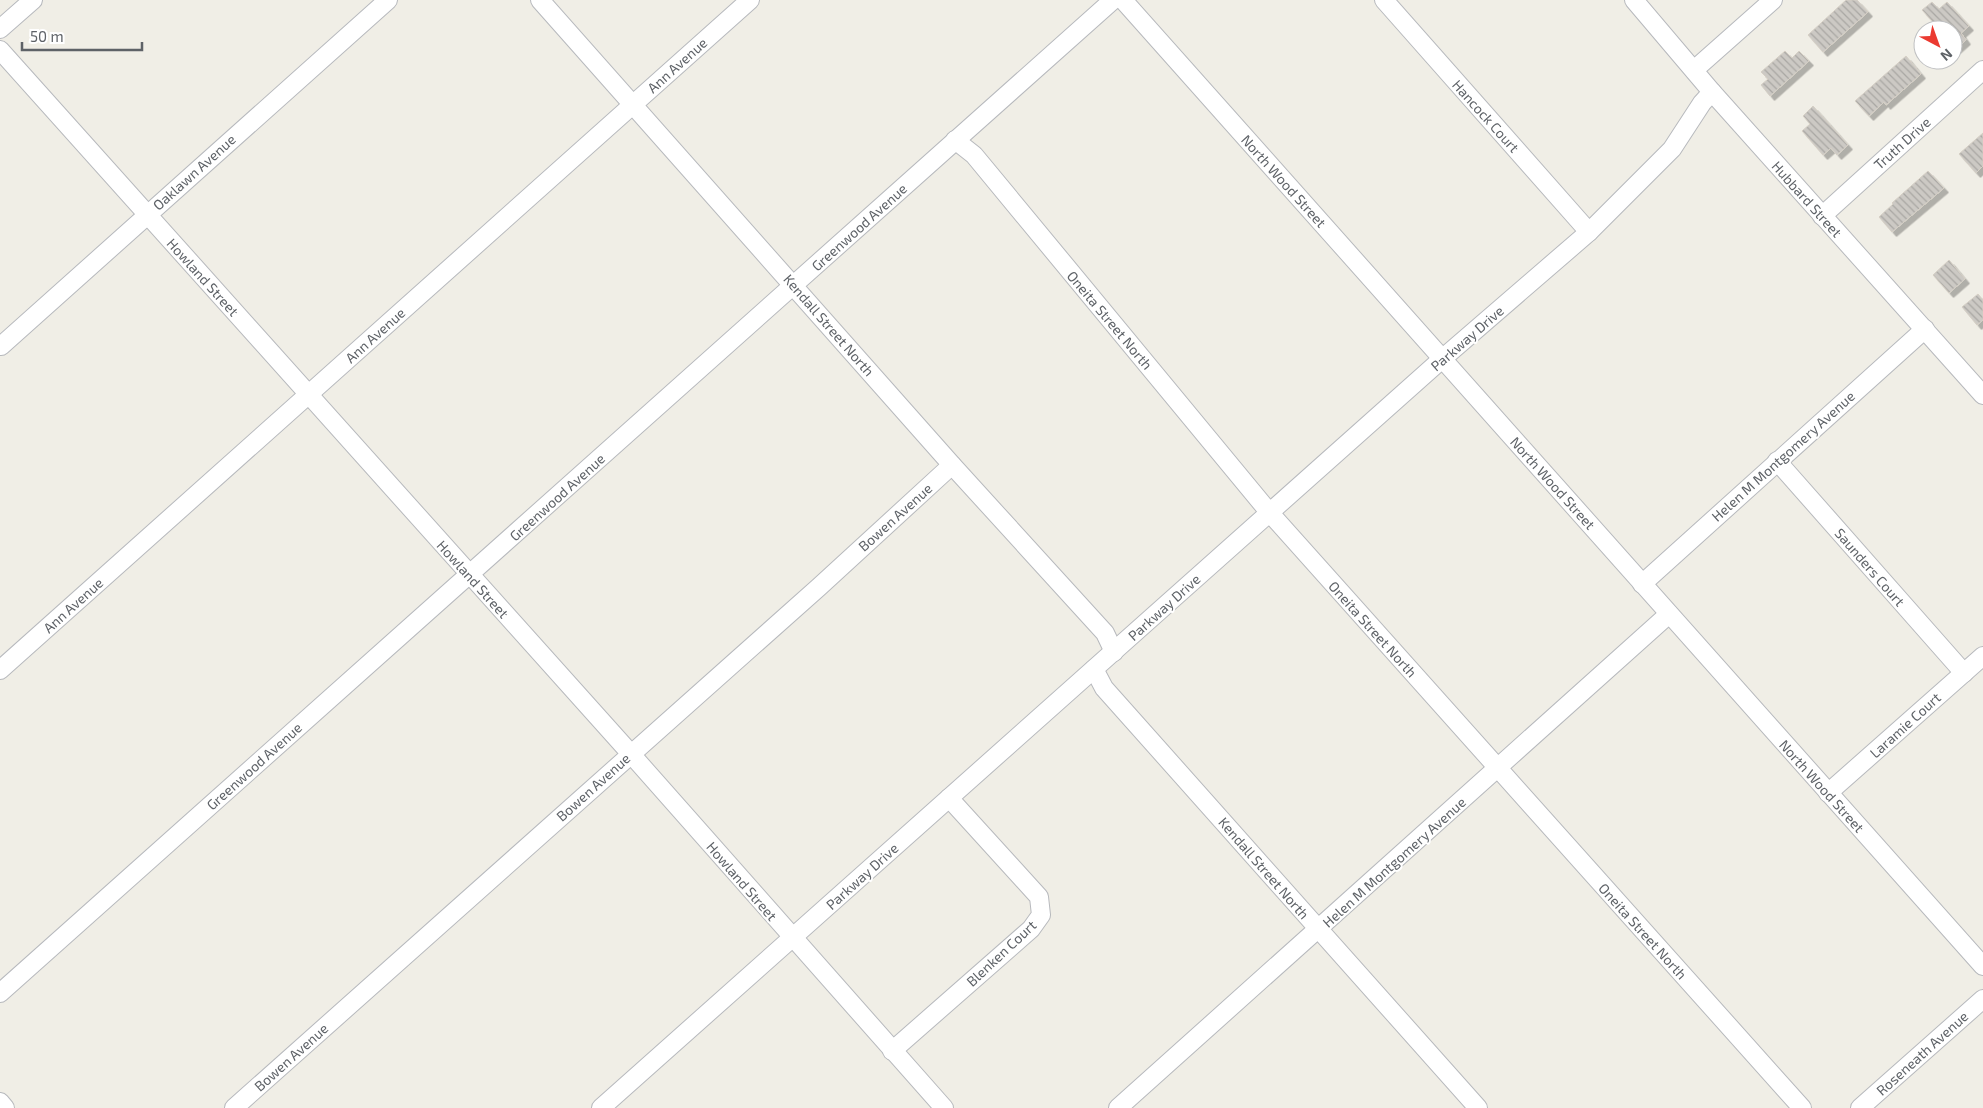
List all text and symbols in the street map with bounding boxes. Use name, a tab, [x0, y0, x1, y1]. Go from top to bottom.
scale bar	[22, 20, 142, 52]
north arrow	[1913, 20, 1963, 70]
text: 50 m	[30, 27, 64, 45]
street label: Ann Avenue	[644, 34, 710, 96]
text: N	[1937, 45, 1956, 65]
street label: Hancock Court	[1449, 76, 1523, 156]
street label: Truth Drive	[1870, 113, 1934, 173]
street label: Oaklawn Avenue	[149, 130, 239, 214]
street label: North Wood Street	[1238, 131, 1330, 231]
street label: Hubbard Street	[1768, 157, 1846, 241]
street label: Greenwood Avenue	[808, 180, 910, 274]
street label: Howland Street	[164, 235, 242, 319]
street label: Oneita Street North	[1064, 267, 1156, 373]
street label: Kendall Street North	[780, 271, 878, 379]
street label: Parkway Drive	[1427, 302, 1507, 374]
street label: Ann Avenue	[342, 304, 408, 366]
street label: Helen M Montgomery Avenue	[1708, 387, 1858, 525]
street label: North Wood Street	[1507, 433, 1599, 533]
street label: Greenwood Avenue	[506, 450, 608, 544]
street label: Bowen Avenue	[855, 479, 935, 555]
street label: Saunders Court	[1831, 524, 1909, 610]
street label: Howland Street	[434, 537, 512, 621]
street label: Parkway Drive	[1124, 570, 1204, 644]
street label: Ann Avenue	[40, 574, 106, 636]
street label: Oneita Street North	[1325, 577, 1421, 681]
street label: Laramie Court	[1866, 689, 1944, 761]
street label: Greenwood Avenue	[203, 719, 305, 813]
street label: North Wood Street	[1776, 736, 1868, 836]
street label: Bowen Avenue	[553, 749, 633, 825]
street label: Helen M Montgomery Avenue	[1319, 793, 1469, 931]
street label: Kendall Street North	[1215, 814, 1313, 922]
street label: Howland Street	[703, 838, 781, 924]
street label: Parkway Drive	[822, 839, 902, 913]
street label: Oneita Street North	[1595, 879, 1691, 983]
street label: Blenken Court	[963, 916, 1039, 990]
street label: Roseneath Avenue	[1873, 1007, 1971, 1099]
street label: Bowen Avenue	[251, 1019, 331, 1095]

